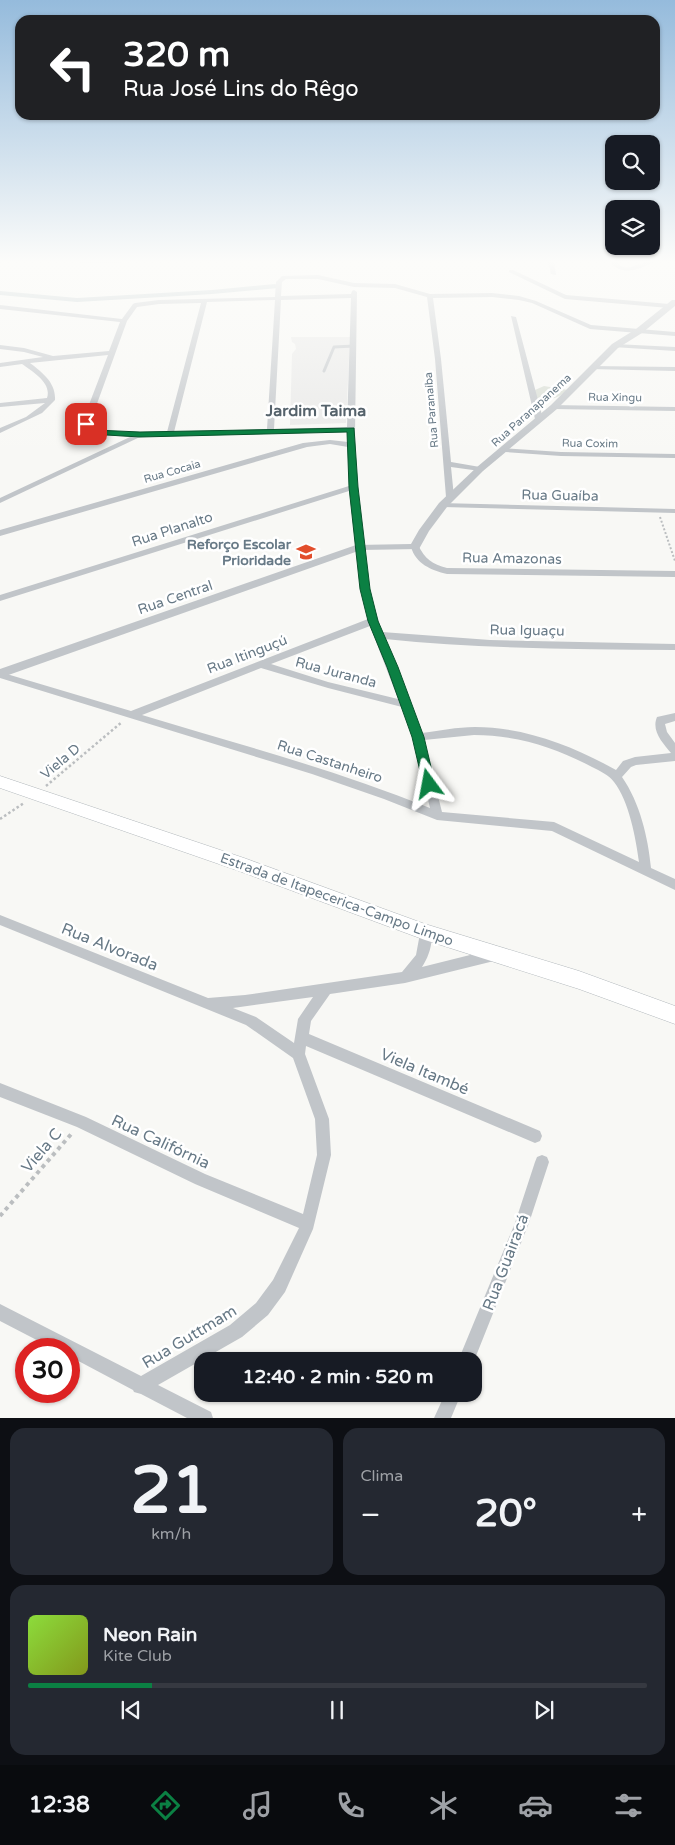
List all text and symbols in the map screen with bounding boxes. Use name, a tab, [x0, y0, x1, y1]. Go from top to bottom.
text: 320 m	[123, 34, 230, 76]
icon: left	[40, 35, 105, 100]
text: Rua José Lins do Rêgo	[123, 76, 359, 102]
map controls	[605, 135, 660, 255]
button: search	[605, 135, 660, 190]
button: layers	[605, 200, 660, 255]
street label: Rua Paranapanema	[489, 371, 574, 449]
street label: Rua Paranaíba	[422, 372, 441, 448]
street label: Rua Xingu	[588, 391, 642, 404]
district label: Jardim Taima	[265, 401, 366, 421]
pin	[65, 403, 107, 445]
icon: arrive	[72, 410, 100, 438]
street label: Rua Coxim	[562, 437, 618, 450]
street label: Rua Cocaia	[142, 457, 202, 486]
street label: Rua Guaíba	[521, 486, 599, 505]
street label: Rua Planalto	[129, 508, 215, 551]
place label: Reforço Escolar Prioridade	[187, 536, 292, 569]
school or university icon: Reforço Escolar Prioridade	[295, 541, 317, 563]
street label: Rua Amazonas	[462, 549, 562, 568]
street label: Rua Central	[136, 577, 215, 618]
street label: Rua Iguaçu	[489, 621, 565, 640]
street label: Rua Itinguçú	[205, 631, 290, 678]
street label: Rua Juranda	[293, 653, 378, 692]
street label: Rua Castanheiro	[275, 736, 385, 786]
street label: Viela D	[37, 740, 84, 783]
position arrow	[402, 757, 454, 809]
street label: Estrada de Itapecerica-Campo Limpo	[218, 849, 456, 950]
street label: Rua Alvorada	[58, 918, 161, 975]
street label: Viela Itambé	[377, 1044, 472, 1100]
street label: Rua Califórnia	[108, 1110, 213, 1173]
street label: Viela C	[17, 1124, 66, 1177]
street label: Rua Guairacá	[478, 1211, 534, 1313]
street label: Rua Guttmam	[139, 1301, 240, 1373]
speed limit sign: 30	[15, 1338, 80, 1403]
text: 12:40 · 2 min · 520 m	[242, 1366, 434, 1388]
text: 21	[130, 1452, 212, 1531]
text: Clima	[361, 1466, 403, 1486]
text: 20°	[475, 1491, 537, 1537]
text: −	[361, 1498, 380, 1532]
text: +	[631, 1498, 647, 1532]
text: km/h	[151, 1524, 191, 1544]
text: Neon Rain	[103, 1624, 197, 1646]
text: Kite Club	[103, 1646, 172, 1666]
icon: previous	[117, 1696, 145, 1724]
icon: pause	[323, 1696, 351, 1724]
icon: next	[530, 1696, 558, 1724]
icon: directions	[148, 1788, 183, 1823]
icon: music	[240, 1788, 275, 1823]
icon: phone	[333, 1788, 368, 1823]
icon: climate	[426, 1788, 461, 1823]
icon: car	[518, 1788, 553, 1823]
icon: filters	[611, 1788, 646, 1823]
text: 12:38	[29, 1792, 90, 1818]

